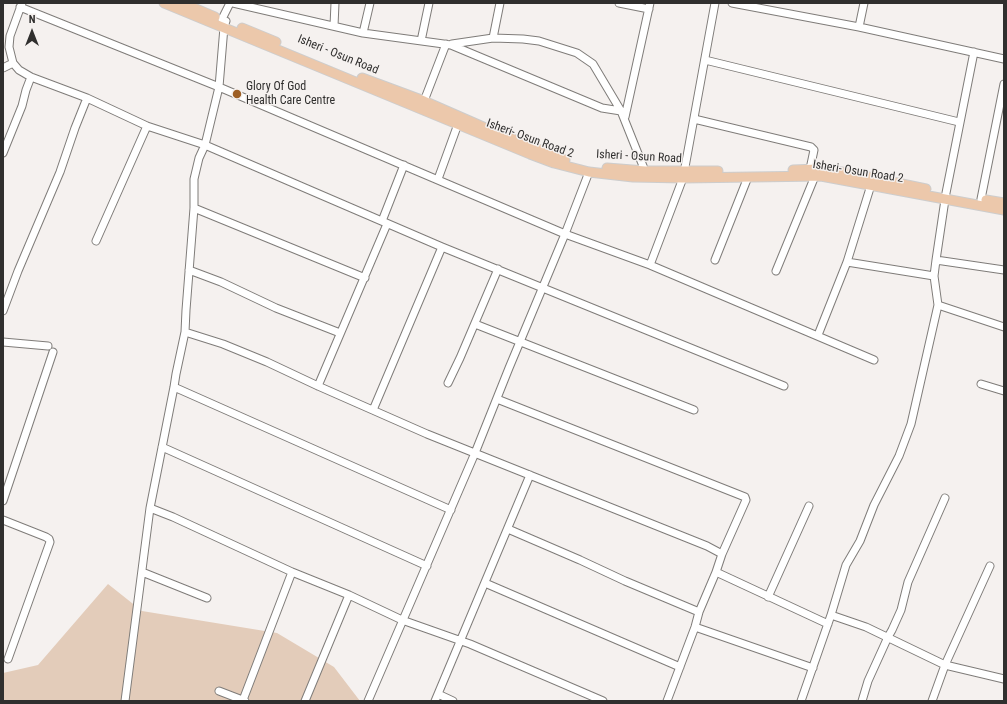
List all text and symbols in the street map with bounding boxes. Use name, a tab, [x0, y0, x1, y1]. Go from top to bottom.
north arrow	[12, 12, 52, 52]
text: N	[29, 13, 35, 26]
street label: Isheri - Osun Road	[295, 32, 381, 78]
place label: Glory Of God Health Care Centre	[246, 80, 335, 108]
marker: Glory Of God Health Care Centre	[231, 88, 243, 100]
street label: Isheri- Osun Road 2	[484, 117, 576, 161]
street label: Isheri - Osun Road	[596, 148, 682, 166]
street label: Isheri- Osun Road 2	[812, 158, 904, 186]

